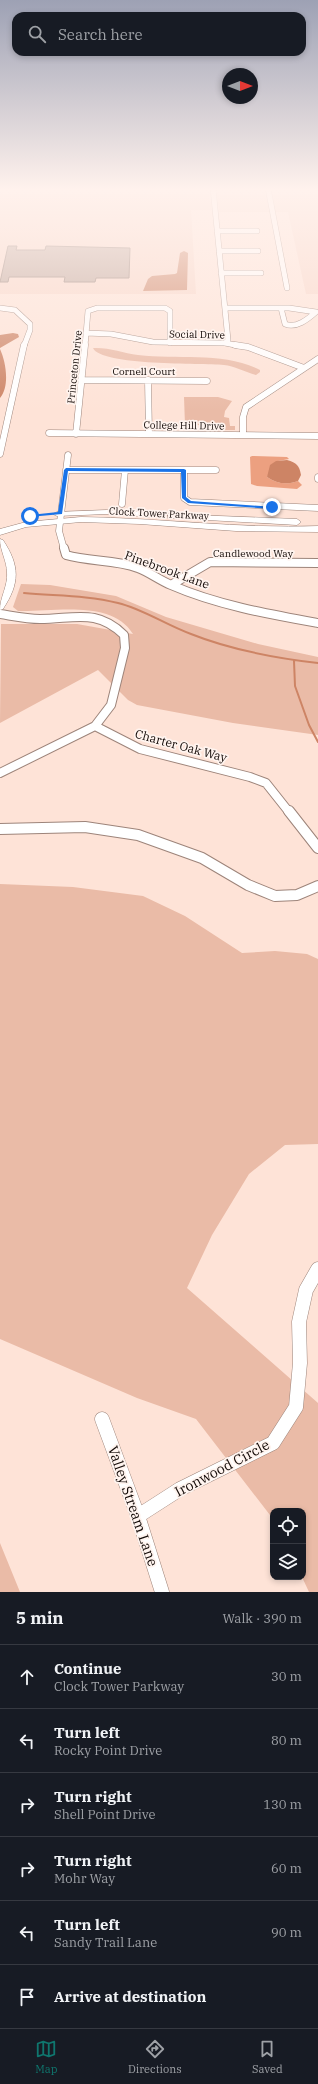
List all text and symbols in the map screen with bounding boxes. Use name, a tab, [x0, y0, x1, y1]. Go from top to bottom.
search box	[12, 12, 306, 56]
icon: search	[26, 23, 48, 45]
text: Search here	[58, 25, 143, 44]
north arrow	[222, 68, 258, 104]
street label: Social Drive	[169, 328, 225, 341]
street label: Princeton Drive	[64, 330, 85, 404]
street label: Cornell Court	[113, 365, 176, 378]
street label: College Hill Drive	[143, 418, 225, 433]
route end	[263, 498, 281, 516]
street label: Clock Tower Parkway	[109, 504, 210, 523]
route start	[21, 507, 39, 525]
street label: Pinebrook Lane	[123, 547, 212, 592]
street label: Candlewood Way	[213, 547, 294, 560]
street label: Charter Oak Way	[133, 726, 229, 765]
street label: Ironwood Circle	[171, 1435, 273, 1501]
street label: Valley Stream Lane	[104, 1443, 162, 1569]
map controls	[270, 1508, 306, 1580]
button: locate	[270, 1508, 306, 1544]
button: layers	[270, 1544, 306, 1580]
text: 5 min	[16, 1607, 64, 1629]
text: Walk · 390 m	[223, 1610, 302, 1627]
text: Continue	[54, 1659, 121, 1678]
icon: ahead	[16, 1666, 38, 1688]
text: 30 m	[271, 1668, 302, 1685]
text: Clock Tower Parkway	[54, 1678, 184, 1695]
text: Turn left	[54, 1723, 120, 1742]
icon: left	[16, 1730, 38, 1752]
text: 80 m	[271, 1732, 302, 1749]
text: Rocky Point Drive	[54, 1742, 162, 1759]
text: Turn right	[54, 1787, 132, 1806]
icon: right	[16, 1794, 38, 1816]
text: 130 m	[263, 1796, 302, 1813]
text: Shell Point Drive	[54, 1806, 156, 1823]
text: Turn right	[54, 1851, 132, 1870]
icon: right	[16, 1858, 38, 1880]
text: 60 m	[271, 1860, 302, 1877]
text: Mohr Way	[54, 1870, 115, 1887]
text: Turn left	[54, 1915, 120, 1934]
icon: left	[16, 1922, 38, 1944]
text: 90 m	[271, 1924, 302, 1941]
text: Sandy Trail Lane	[54, 1934, 157, 1951]
icon: arrive	[16, 1986, 38, 2008]
text: Arrive at destination	[54, 1987, 206, 2006]
tab: Map	[35, 2038, 58, 2076]
tab: Directions	[128, 2038, 182, 2076]
tab: Saved	[252, 2038, 283, 2076]

